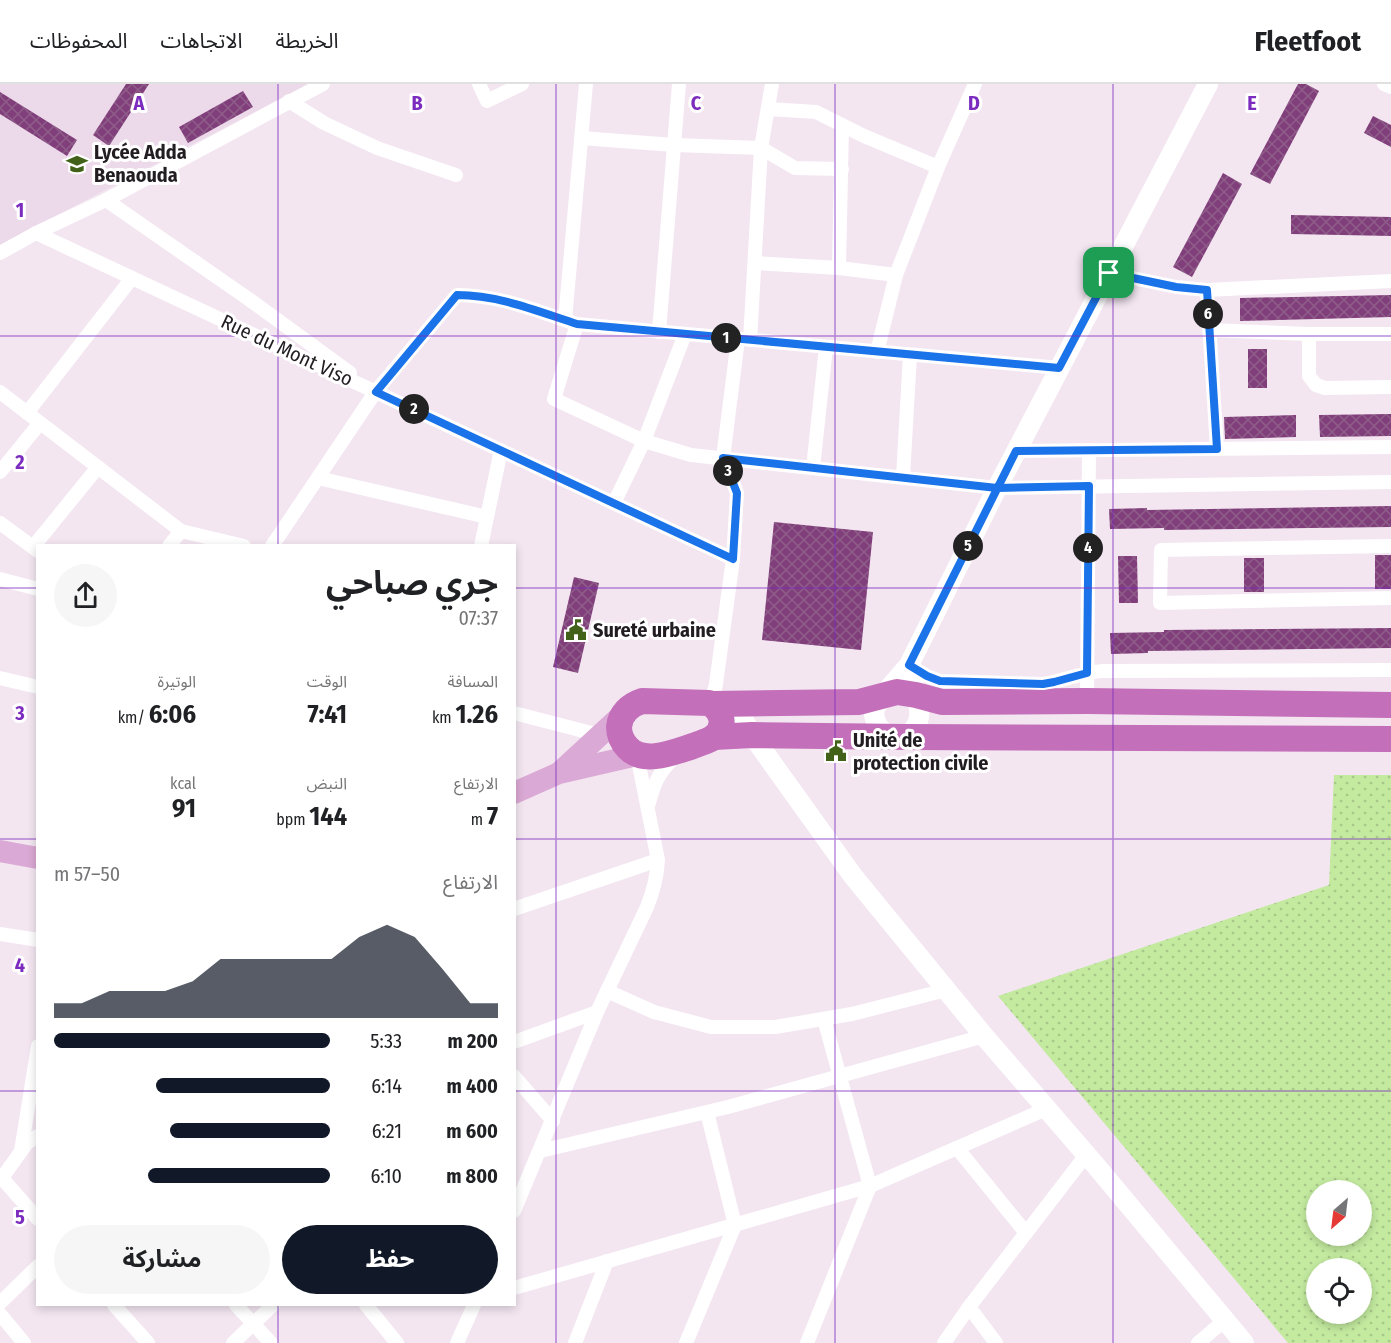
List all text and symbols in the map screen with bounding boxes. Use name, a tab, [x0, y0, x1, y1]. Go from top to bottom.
text: Fleetfoot	[1254, 25, 1361, 58]
text: المحفوظات	[30, 28, 127, 54]
text: الاتجاهات	[160, 28, 242, 54]
text: الخريطة	[275, 28, 338, 54]
text: A	[133, 91, 146, 115]
text: B	[411, 91, 423, 115]
text: C	[691, 91, 702, 115]
text: D	[968, 91, 980, 115]
text: E	[1247, 91, 1257, 115]
place label: Lycée Adda Benaouda	[94, 140, 187, 187]
school or university icon: Lycée Adda Benaouda	[65, 152, 89, 176]
text: 1	[16, 198, 24, 222]
pin	[1083, 247, 1134, 298]
icon: arrive	[1092, 256, 1125, 289]
pin: 6	[1193, 299, 1223, 329]
text: 6	[1204, 304, 1212, 323]
street label: Rue du Mont Viso	[217, 309, 357, 391]
pin: 1	[711, 323, 741, 353]
text: 1	[723, 328, 729, 347]
pin: 2	[399, 394, 429, 424]
text: 2	[410, 399, 418, 418]
text: 2	[14, 450, 25, 474]
pin: 3	[713, 456, 743, 486]
text: 3	[724, 461, 732, 480]
pin: 5	[953, 531, 983, 561]
pin: 4	[1073, 533, 1103, 563]
text: 5	[964, 536, 972, 555]
text: 4	[1084, 538, 1092, 557]
text: جري صباحي	[326, 563, 498, 603]
button: share	[54, 564, 117, 627]
text: 07:37	[458, 606, 498, 630]
public building icon: Sureté urbaine	[564, 618, 588, 642]
place label: Sureté urbaine	[593, 618, 716, 642]
text: الوتيرة	[158, 672, 196, 691]
text: الوقت	[307, 672, 347, 691]
text: المسافة	[448, 672, 498, 691]
text: 6:06	[149, 699, 196, 730]
text: 7:41	[307, 699, 347, 730]
text: 1.26	[455, 699, 498, 730]
text: 3	[14, 701, 25, 725]
text: /km	[118, 708, 149, 727]
text: km	[432, 708, 455, 727]
place label: Unité de protection civile	[853, 728, 988, 775]
public building icon: Unité de protection civile	[824, 739, 848, 763]
text: kcal	[170, 774, 196, 793]
text: النبض	[306, 774, 347, 793]
text: الارتفاع	[454, 774, 498, 793]
text: 91	[172, 793, 196, 824]
text: 144	[309, 801, 347, 832]
text: 7	[487, 801, 498, 832]
text: bpm	[276, 810, 309, 829]
text: m	[471, 810, 487, 829]
text: 50–57 m	[54, 862, 120, 886]
text: الارتفاع	[443, 870, 498, 894]
text: 4	[15, 953, 25, 977]
text: 5:33	[370, 1029, 402, 1053]
text: 200 m	[447, 1029, 498, 1053]
text: 6:14	[371, 1074, 402, 1098]
text: 400 m	[446, 1074, 498, 1098]
text: 6:21	[372, 1119, 402, 1143]
text: 600 m	[446, 1119, 498, 1143]
text: 6:10	[370, 1164, 402, 1188]
text: 800 m	[446, 1164, 498, 1188]
north arrow	[1306, 1180, 1372, 1246]
map controls	[1306, 1180, 1372, 1324]
text: 5	[15, 1205, 25, 1229]
button: مشاركة	[54, 1225, 270, 1294]
button: حفظ	[282, 1225, 498, 1294]
button: locate	[1306, 1258, 1372, 1324]

